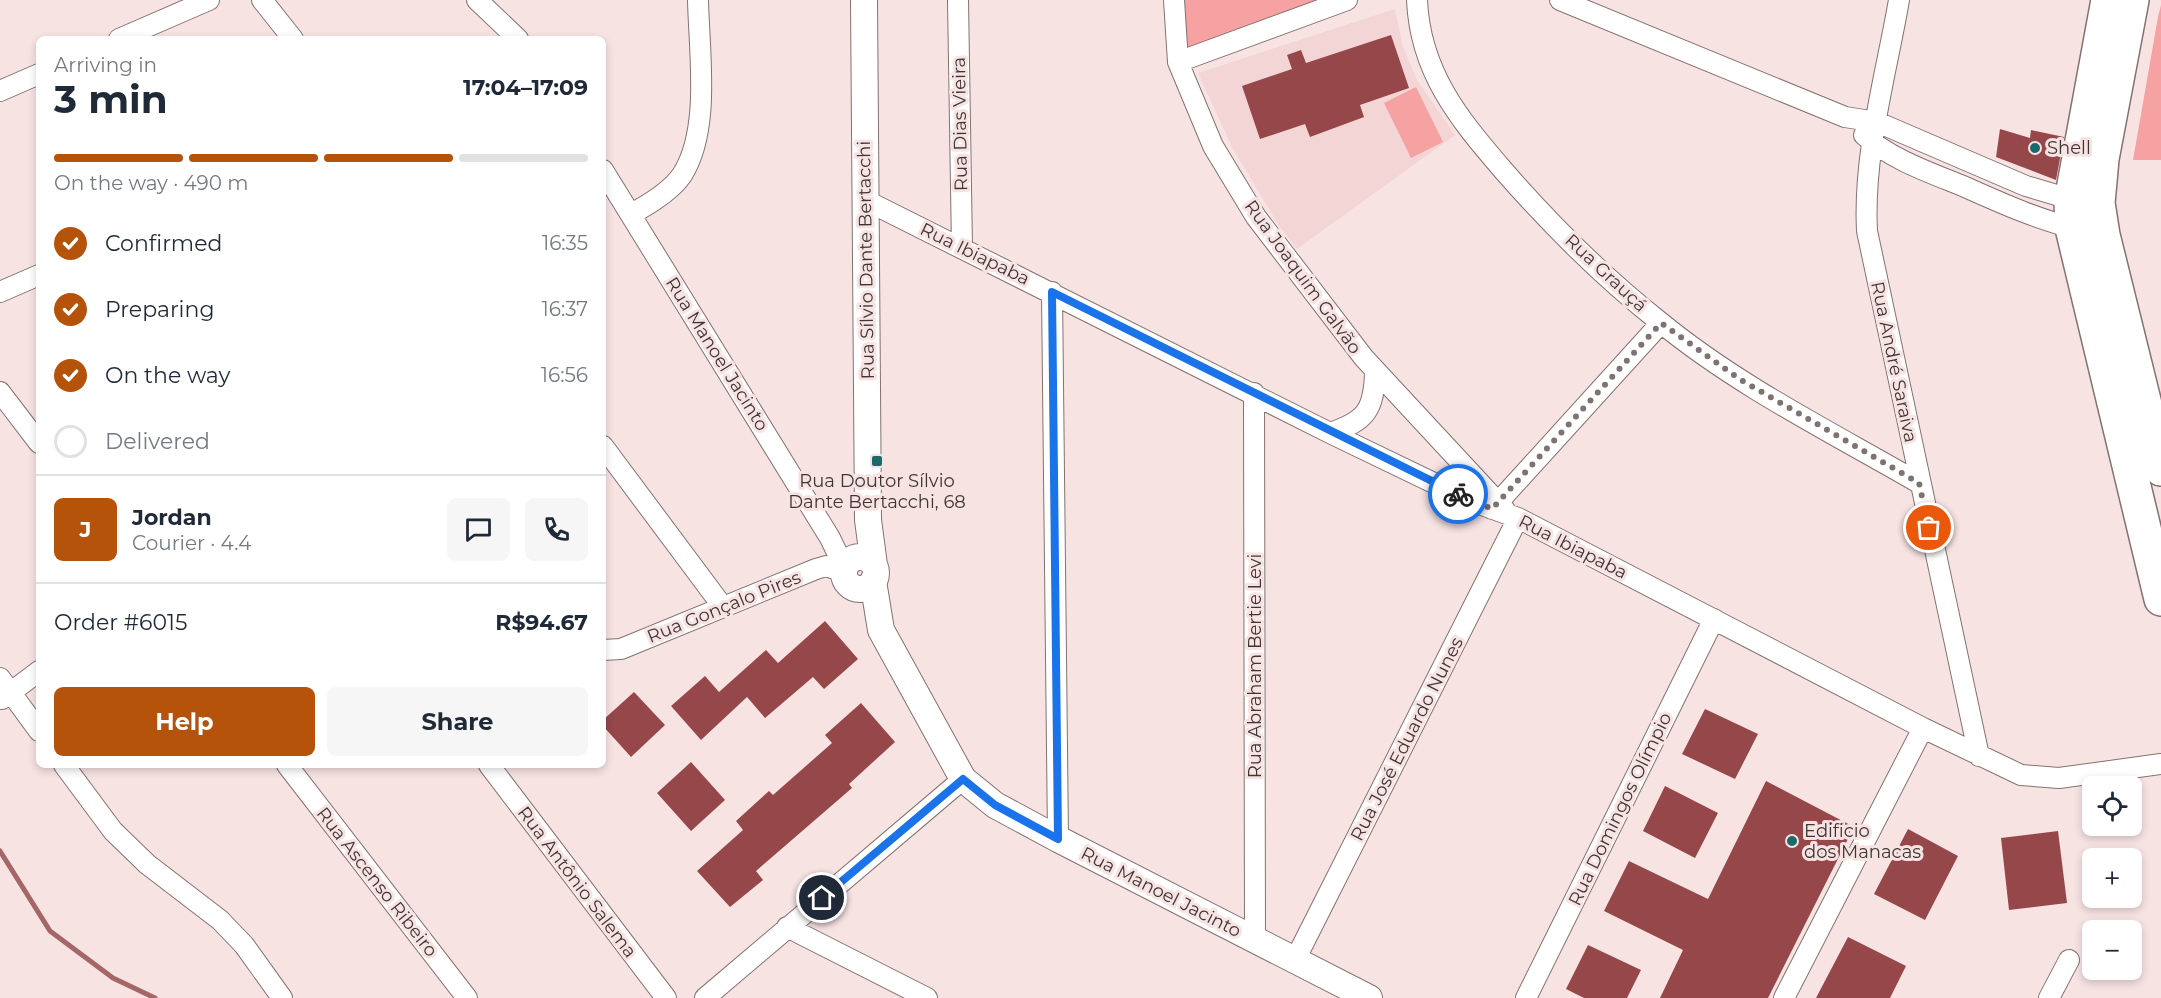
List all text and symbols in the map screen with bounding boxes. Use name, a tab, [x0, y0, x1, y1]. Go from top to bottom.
text: Arriving in	[54, 53, 157, 77]
street label: Rua Dias Vieira	[948, 57, 972, 191]
text: 17:04–17:09	[463, 74, 588, 101]
text: 3 min	[54, 75, 168, 123]
place label: Shell	[2047, 137, 2091, 159]
street label: Rua Sílvio Dante Bertacchi	[853, 141, 879, 379]
marker: Shell	[2028, 141, 2042, 155]
text: On the way · 490 m	[54, 171, 248, 195]
street label: Rua Joaquim Galvão	[1240, 196, 1366, 358]
street label: Rua Ibiapaba	[917, 218, 1033, 290]
icon: check	[54, 227, 87, 260]
street label: Rua Grauçá	[1560, 229, 1652, 317]
text: Confirmed	[105, 230, 222, 257]
text: 16:35	[542, 231, 588, 255]
street label: Rua Manoel Jacinto	[661, 273, 773, 435]
street label: Rua André Saraiva	[1866, 280, 1922, 444]
icon: check	[54, 293, 87, 326]
text: Preparing	[105, 296, 214, 323]
text: 16:37	[542, 297, 588, 321]
icon: check	[54, 359, 87, 392]
text: On the way	[105, 362, 230, 389]
text: 16:56	[541, 363, 588, 387]
text: Delivered	[105, 428, 210, 455]
marker: Rua Doutor Sílvio Dante Bertacchi, 68	[870, 454, 884, 468]
courier	[1428, 464, 1488, 524]
place label: Rua Doutor Sílvio Dante Bertacchi, 68	[788, 470, 966, 513]
icon: bike	[1442, 478, 1475, 511]
button: chat	[447, 498, 510, 561]
button: phone	[525, 498, 588, 561]
pin	[1903, 502, 1954, 553]
text: Jordan	[132, 504, 212, 531]
street label: Rua Ibiapaba	[1515, 510, 1631, 584]
icon: bag	[1912, 511, 1945, 544]
text: J	[80, 516, 91, 543]
text: Courier · 4.4	[132, 531, 251, 555]
street label: Rua Abraham Bertie Levi	[1244, 554, 1266, 778]
street label: Rua Gonçalo Pires	[644, 566, 804, 648]
text: Order #6015	[54, 609, 187, 636]
text: R$94.67	[495, 609, 588, 636]
street label: Rua José Eduardo Nunes	[1346, 633, 1468, 845]
button: Help	[54, 687, 315, 756]
button: Share	[327, 687, 588, 756]
street label: Rua Domingos Olímpio	[1564, 709, 1676, 909]
map controls	[2082, 776, 2142, 980]
button: locate	[2082, 776, 2142, 836]
street label: Rua Antônio Salema	[513, 802, 641, 962]
street label: Rua Ascenso Ribeiro	[312, 803, 442, 961]
place label: Edificio dos Manacas	[1804, 820, 1921, 863]
marker: Edificio dos Manacas	[1785, 834, 1799, 848]
street label: Rua Manoel Jacinto	[1077, 842, 1245, 942]
button: +	[2082, 848, 2142, 908]
pin	[796, 872, 847, 923]
icon: home	[805, 881, 838, 914]
button: −	[2082, 920, 2142, 980]

